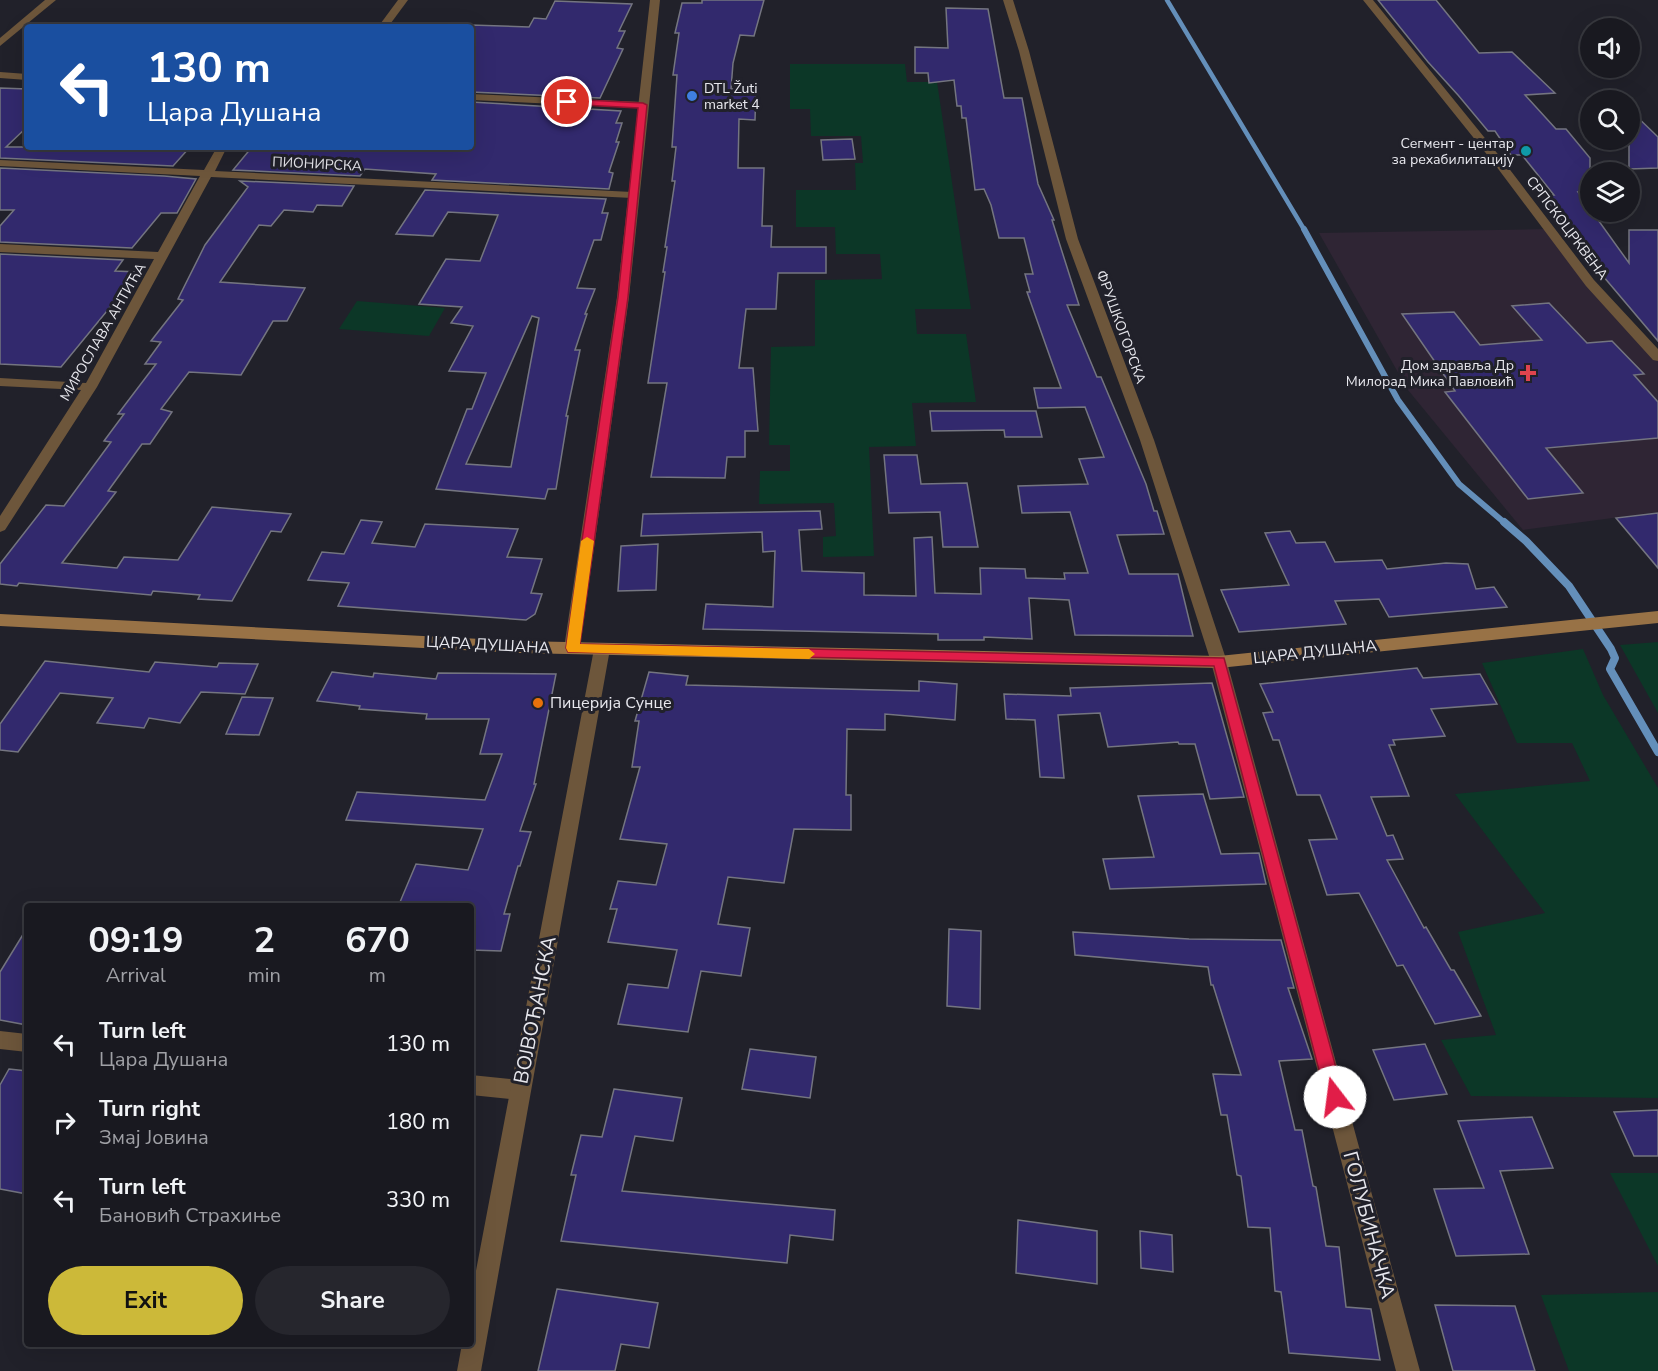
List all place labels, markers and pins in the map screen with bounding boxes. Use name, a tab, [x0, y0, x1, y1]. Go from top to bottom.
pin	[541, 76, 592, 127]
place label: DTL Žuti market 4	[704, 79, 760, 114]
marker: DTL Žuti market 4	[685, 89, 699, 103]
place label: Сегмент - центар за рехабилитацију	[1392, 134, 1515, 169]
marker: Сегмент - центар за рехабилитацију	[1519, 144, 1533, 158]
place label: Дом здравља Др Милорад Мика Павловић	[1346, 356, 1514, 391]
marker: Дом здравља Др Милорад Мика Павловић	[1519, 364, 1537, 382]
place label: Пицерија Сунце	[550, 692, 672, 714]
marker: Пицерија Сунце	[531, 696, 545, 710]

